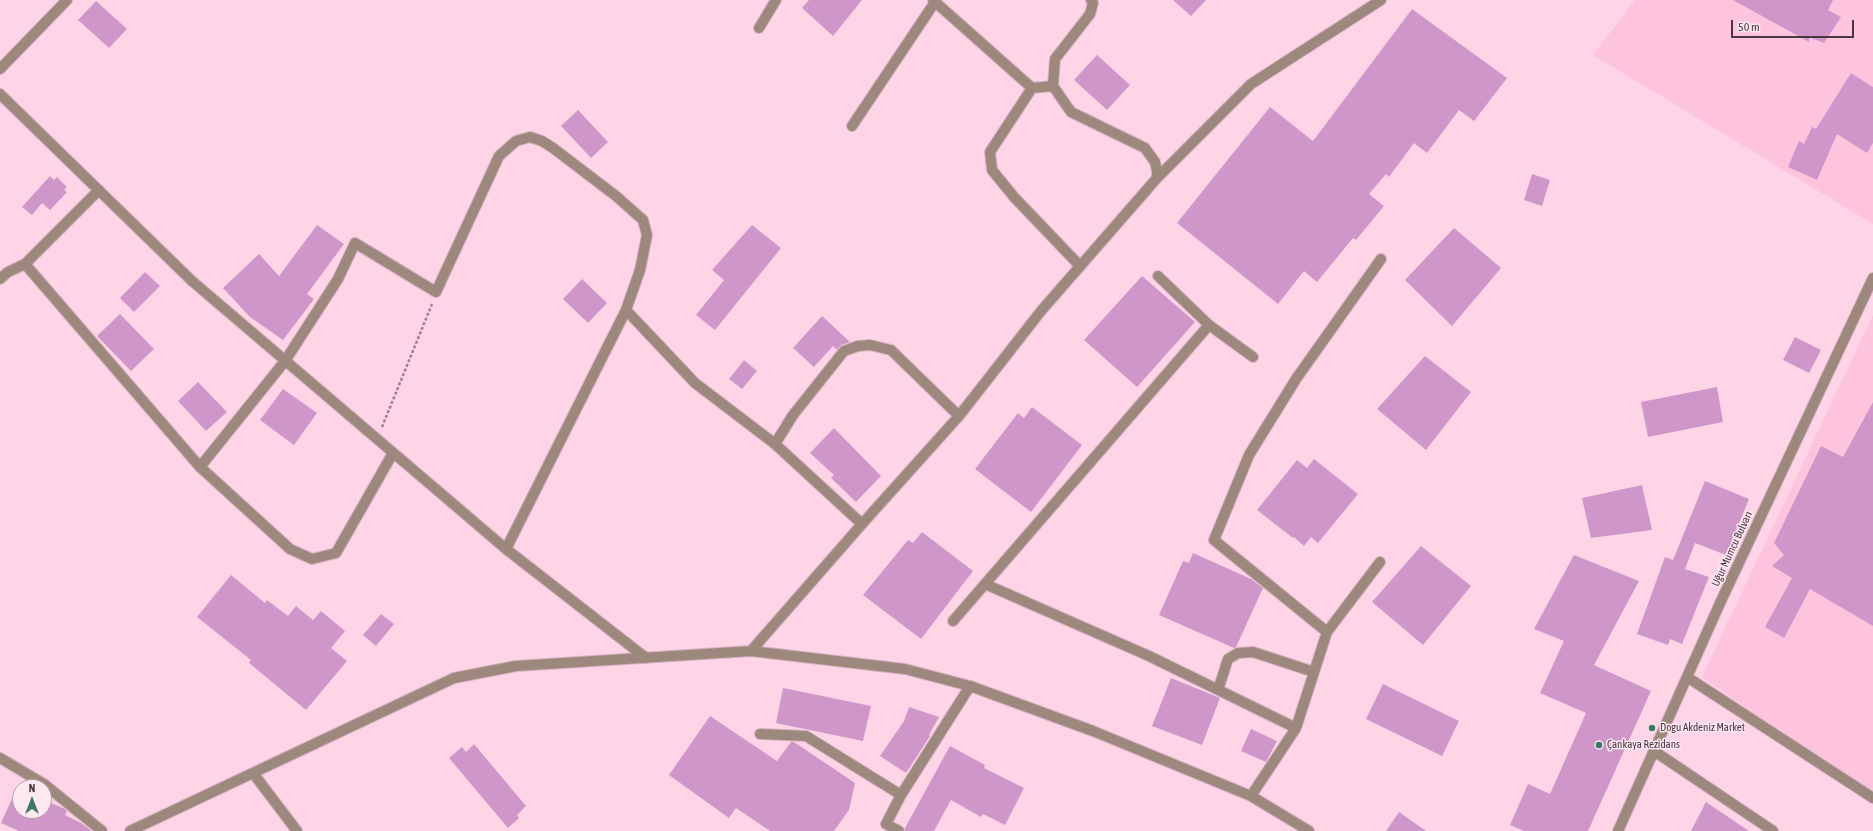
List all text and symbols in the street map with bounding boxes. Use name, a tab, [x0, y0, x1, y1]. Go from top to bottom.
scale bar	[1733, 12, 1856, 38]
text: 50 m	[1738, 20, 1760, 34]
street label: Uğur Mumcu Bulvarı	[1709, 509, 1755, 589]
place label: Dogu Akdeniz Market	[1660, 721, 1745, 735]
marker: Dogu Akdeniz Market	[1647, 723, 1657, 733]
place label: Çankaya Rezidans	[1607, 738, 1680, 752]
marker: Çankaya Rezidans	[1594, 740, 1604, 750]
north arrow	[12, 779, 52, 819]
text: N	[29, 782, 35, 794]

